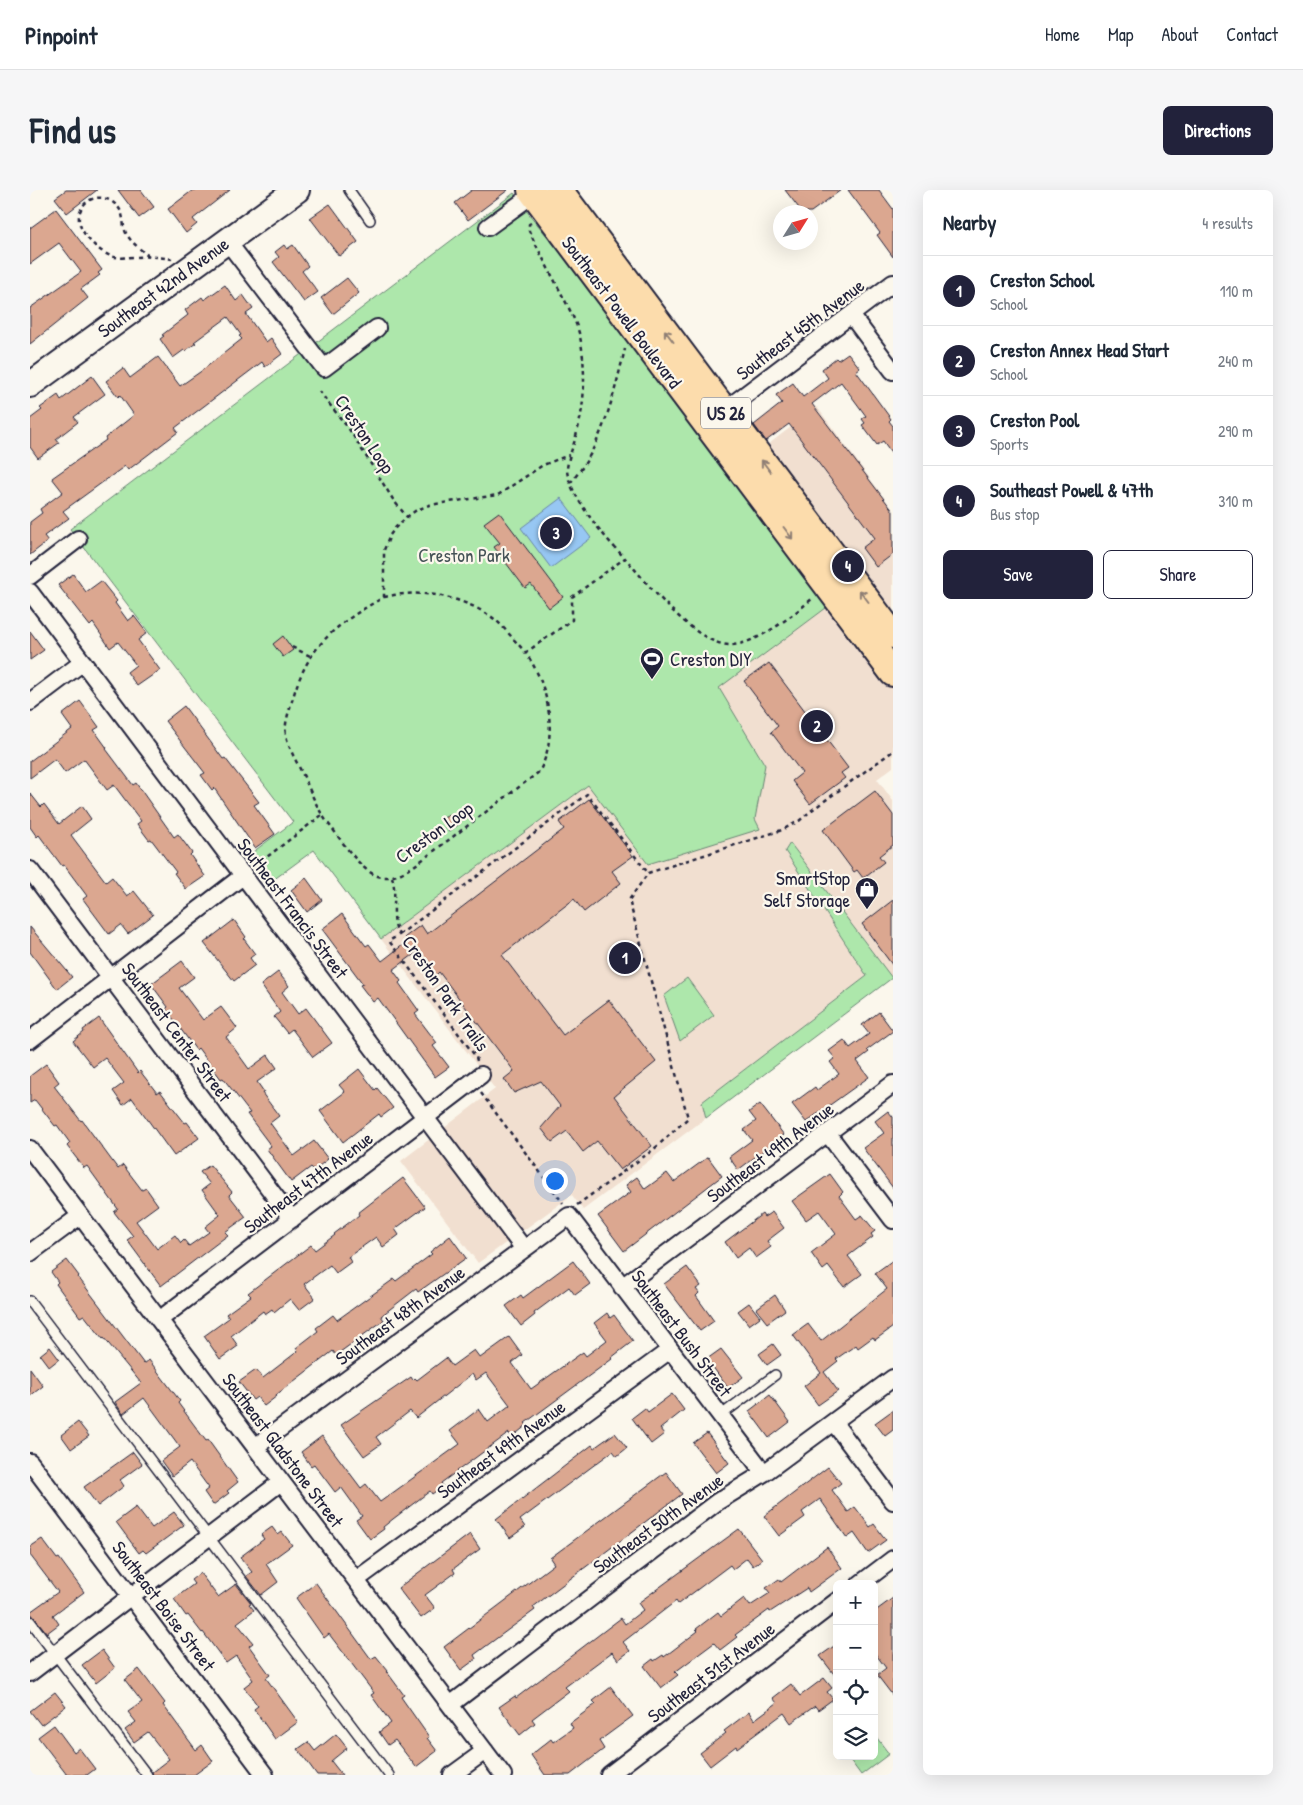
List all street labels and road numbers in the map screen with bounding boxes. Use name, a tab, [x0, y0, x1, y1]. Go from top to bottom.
street label: Southeast 42nd Avenue	[92, 230, 234, 343]
street label: Southeast Powell Boulevard	[556, 230, 688, 394]
street label: Southeast 45th Avenue	[731, 272, 870, 386]
street label: Creston Loop	[329, 389, 401, 479]
road number: US 26	[701, 398, 751, 428]
street label: Creston Loop	[390, 795, 478, 869]
street label: Southeast Francis Street	[232, 832, 355, 984]
street label: Creston Park Trails	[396, 930, 496, 1056]
street label: Southeast Center Street	[116, 957, 238, 1107]
street label: Southeast 49th Avenue	[701, 1095, 839, 1208]
street label: Southeast 47th Avenue	[238, 1125, 378, 1239]
street label: Southeast 48th Avenue	[330, 1259, 470, 1371]
street label: Southeast Bush Street	[626, 1264, 739, 1402]
street label: Southeast Gladstone Street	[216, 1367, 350, 1533]
street label: Southeast 49th Avenue	[432, 1393, 571, 1504]
street label: Southeast 50th Avenue	[588, 1467, 729, 1579]
street label: Southeast Boise Street	[106, 1536, 222, 1677]
street label: Southeast 51st Avenue	[642, 1615, 780, 1728]

